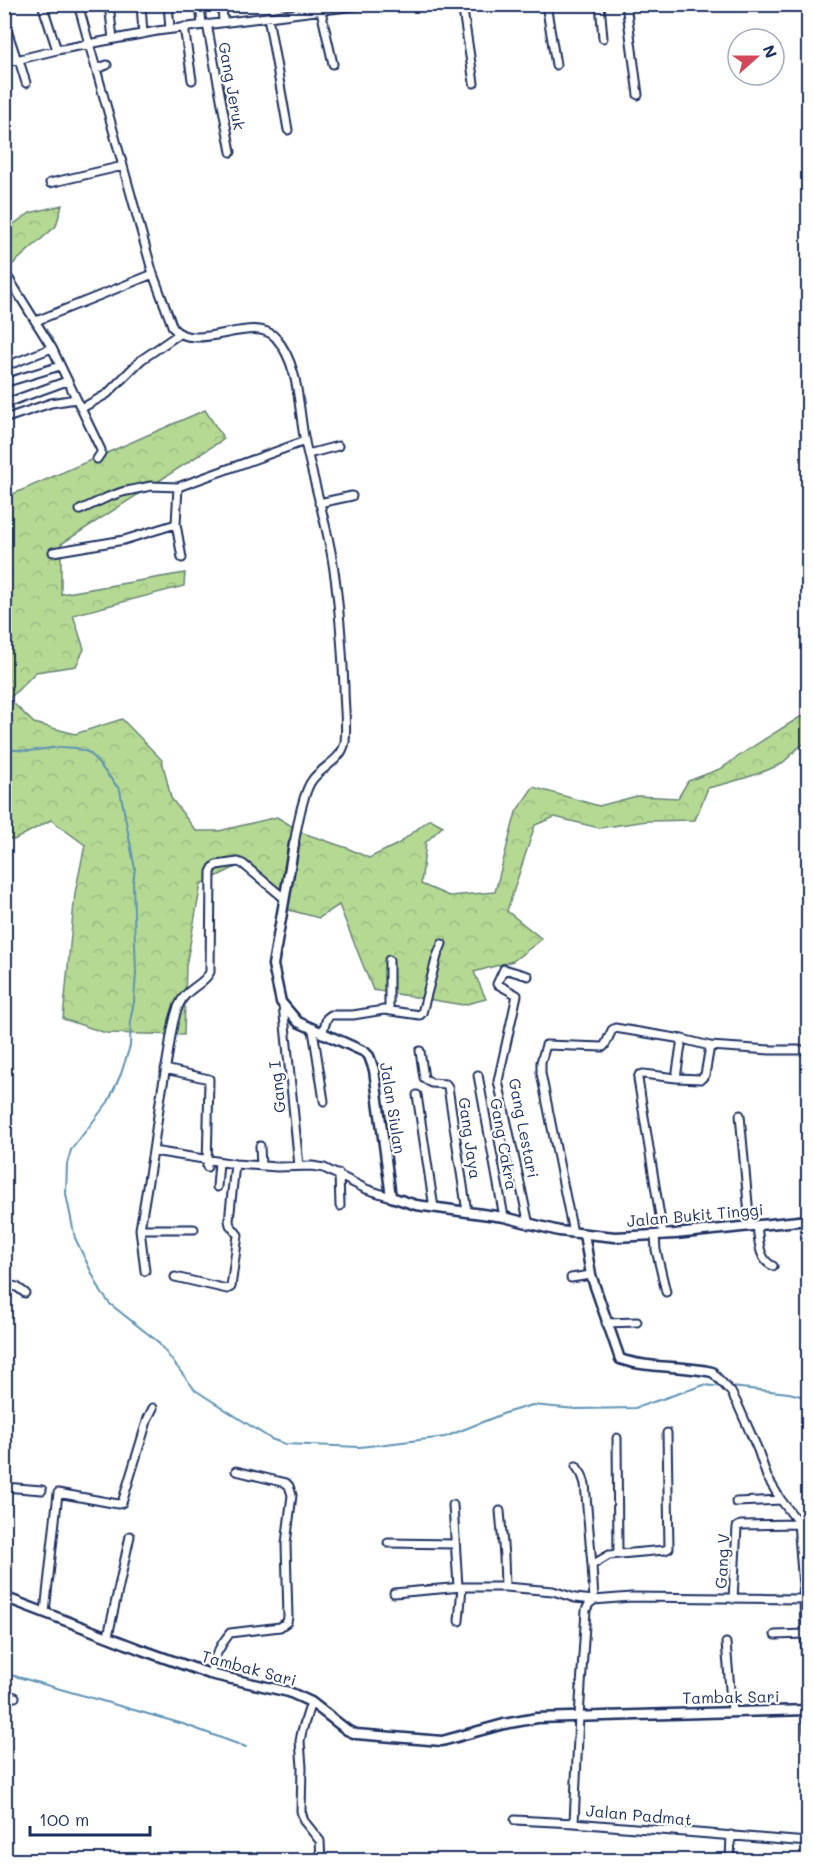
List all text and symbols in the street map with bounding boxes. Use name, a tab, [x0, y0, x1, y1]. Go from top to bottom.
north arrow	[726, 27, 786, 87]
street label: Gang Jeruk	[214, 40, 251, 132]
text: N	[758, 42, 782, 61]
street label: Gang I	[263, 1060, 290, 1114]
street label: Jalan Siulan	[376, 1061, 411, 1155]
street label: Gang Lestari	[505, 1076, 544, 1180]
street label: Gang Jaya	[454, 1096, 487, 1180]
street label: Gang Cakra	[486, 1096, 523, 1192]
street label: Jalan Bukit Tinggi	[626, 1198, 764, 1231]
street label: Gang V	[710, 1533, 733, 1589]
street label: Tambak Sari	[199, 1645, 299, 1690]
street label: Tambak Sari	[682, 1685, 780, 1708]
scale bar	[30, 1799, 150, 1837]
street label: Jalan Padmat	[585, 1799, 693, 1830]
text: 100 m	[39, 1807, 89, 1831]

